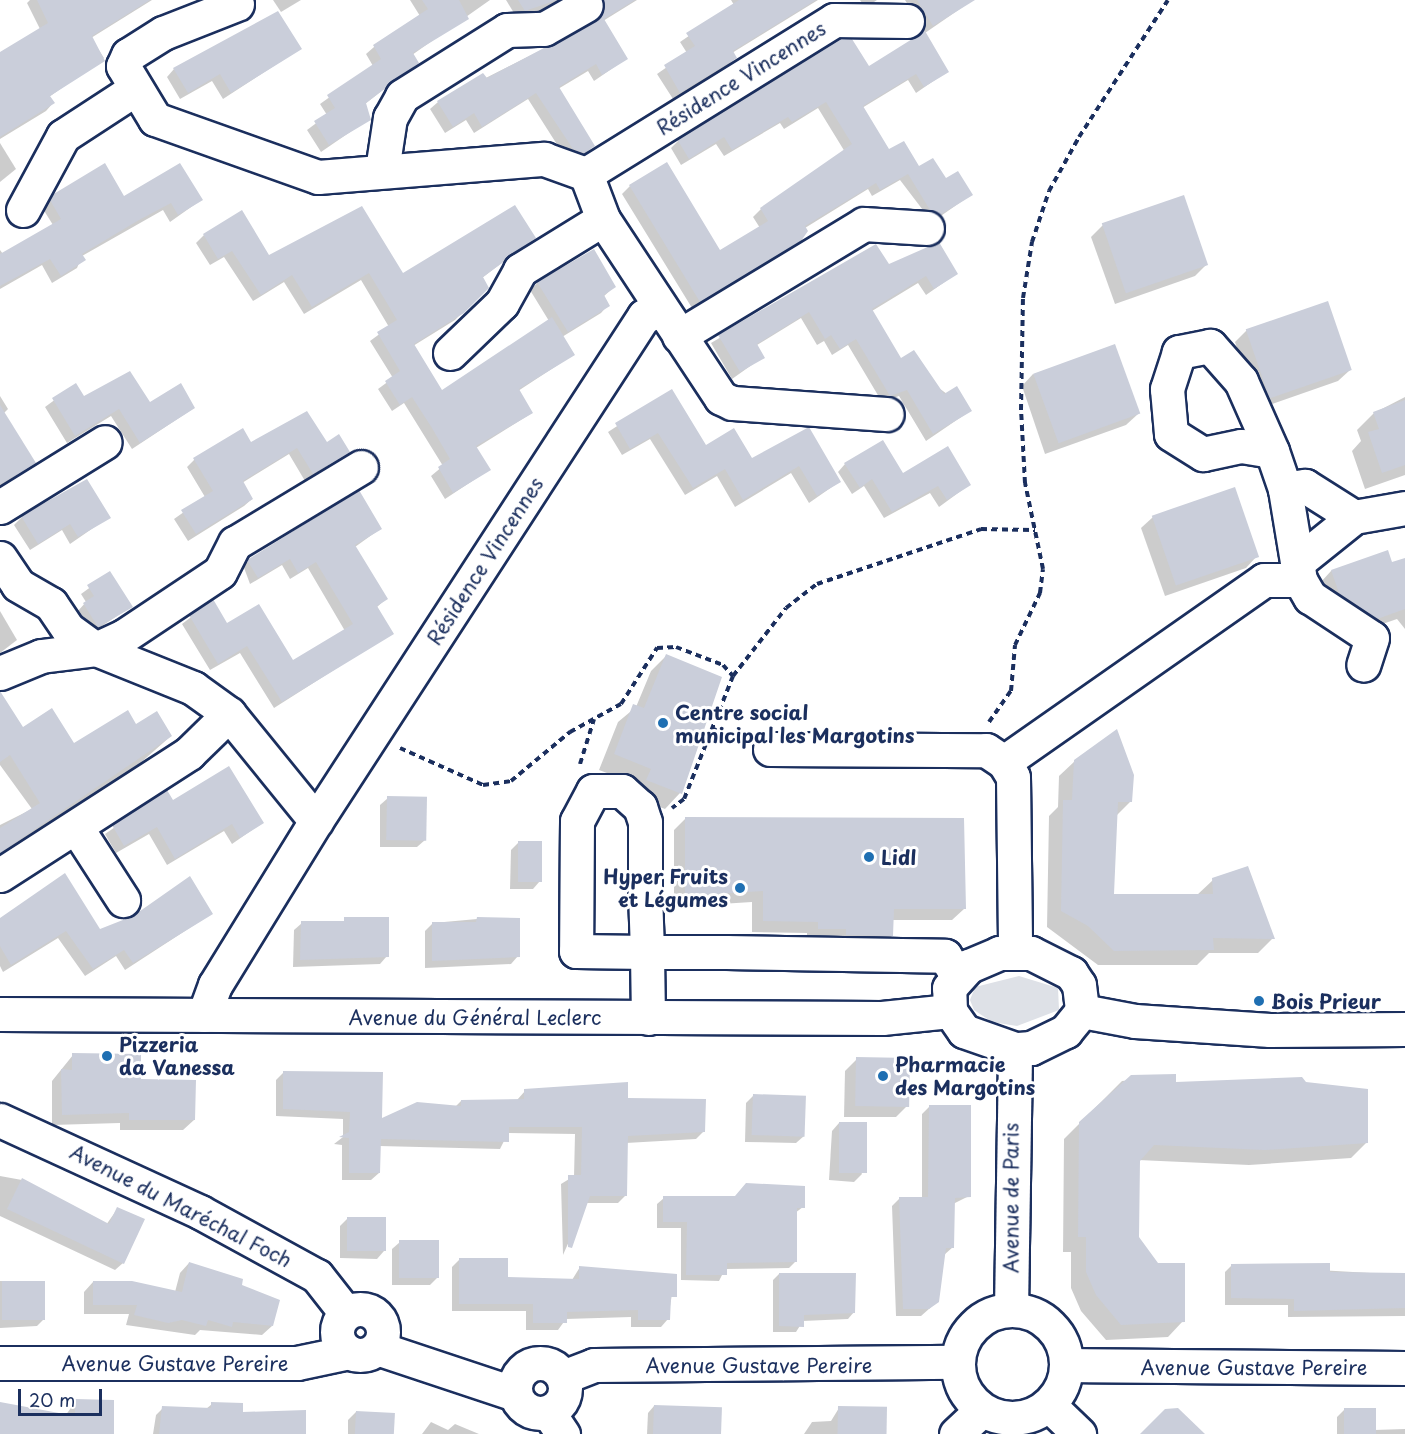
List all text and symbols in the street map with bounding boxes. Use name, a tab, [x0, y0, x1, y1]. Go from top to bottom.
street label: Résidence Vincennes	[652, 16, 830, 140]
street label: Résidence Vincennes	[422, 472, 548, 650]
place label: Centre social municipal les Margotins	[675, 700, 917, 747]
marker: Centre social municipal les Margotins	[656, 716, 670, 730]
place label: Lidl	[881, 845, 916, 869]
marker: Lidl	[862, 850, 876, 864]
place label: Hyper Fruits et Légumes	[603, 864, 728, 911]
marker: Hyper Fruits et Légumes	[733, 881, 747, 895]
place label: Bois Prieur	[1271, 989, 1382, 1013]
marker: Bois Prieur	[1252, 994, 1266, 1008]
street label: Avenue du Général Leclerc	[348, 1005, 602, 1029]
place label: Pizzeria da Vanessa	[119, 1032, 234, 1079]
marker: Pizzeria da Vanessa	[100, 1049, 114, 1063]
place label: Pharmacie des Margotins	[895, 1052, 1038, 1099]
marker: Pharmacie des Margotins	[876, 1069, 890, 1083]
street label: Avenue de Paris	[999, 1122, 1023, 1274]
street label: Avenue du Maréchal Foch	[66, 1140, 296, 1272]
street label: Avenue Gustave Pereire	[63, 1351, 287, 1375]
street label: Avenue Gustave Pereire	[647, 1353, 871, 1377]
street label: Avenue Gustave Pereire	[1142, 1355, 1366, 1379]
scale bar	[21, 1377, 105, 1415]
text: 20 m	[29, 1386, 75, 1413]

